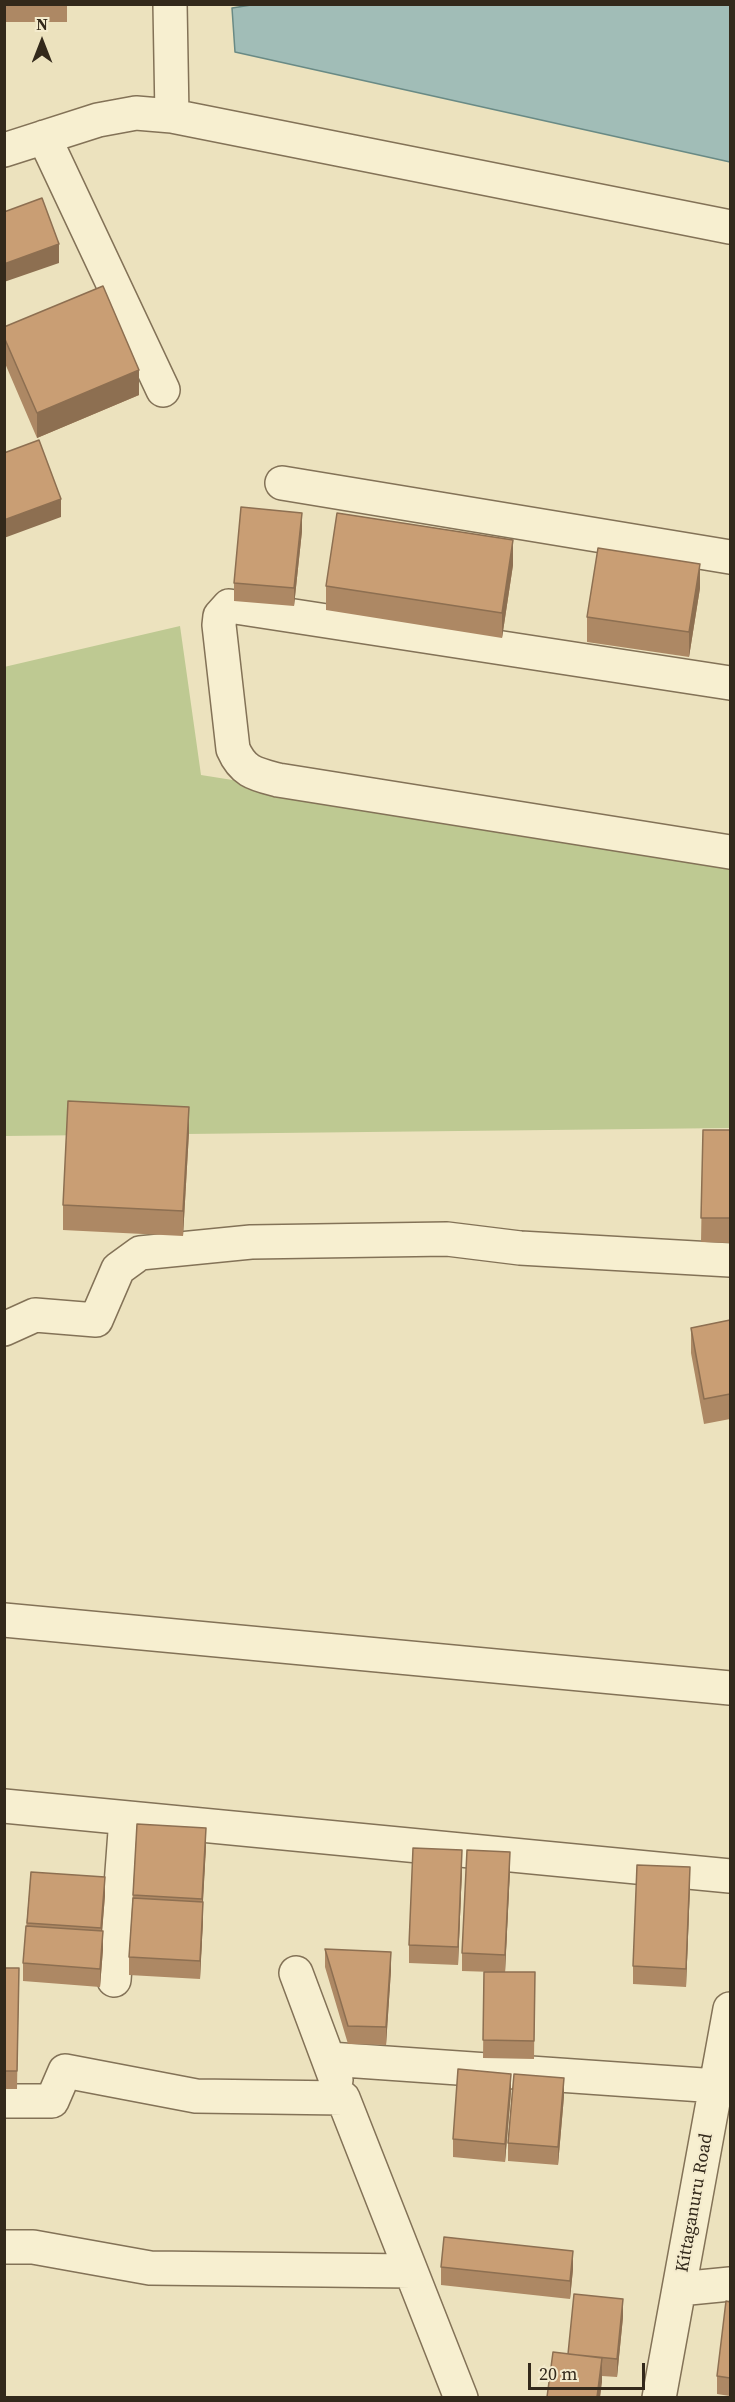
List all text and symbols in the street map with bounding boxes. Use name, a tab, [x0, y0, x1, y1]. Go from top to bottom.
north arrow	[12, 12, 72, 72]
text: N	[36, 13, 48, 35]
street label: Kittaganuru Road	[672, 2132, 718, 2274]
scale bar	[531, 2351, 648, 2389]
text: 20 m	[539, 2361, 577, 2386]

